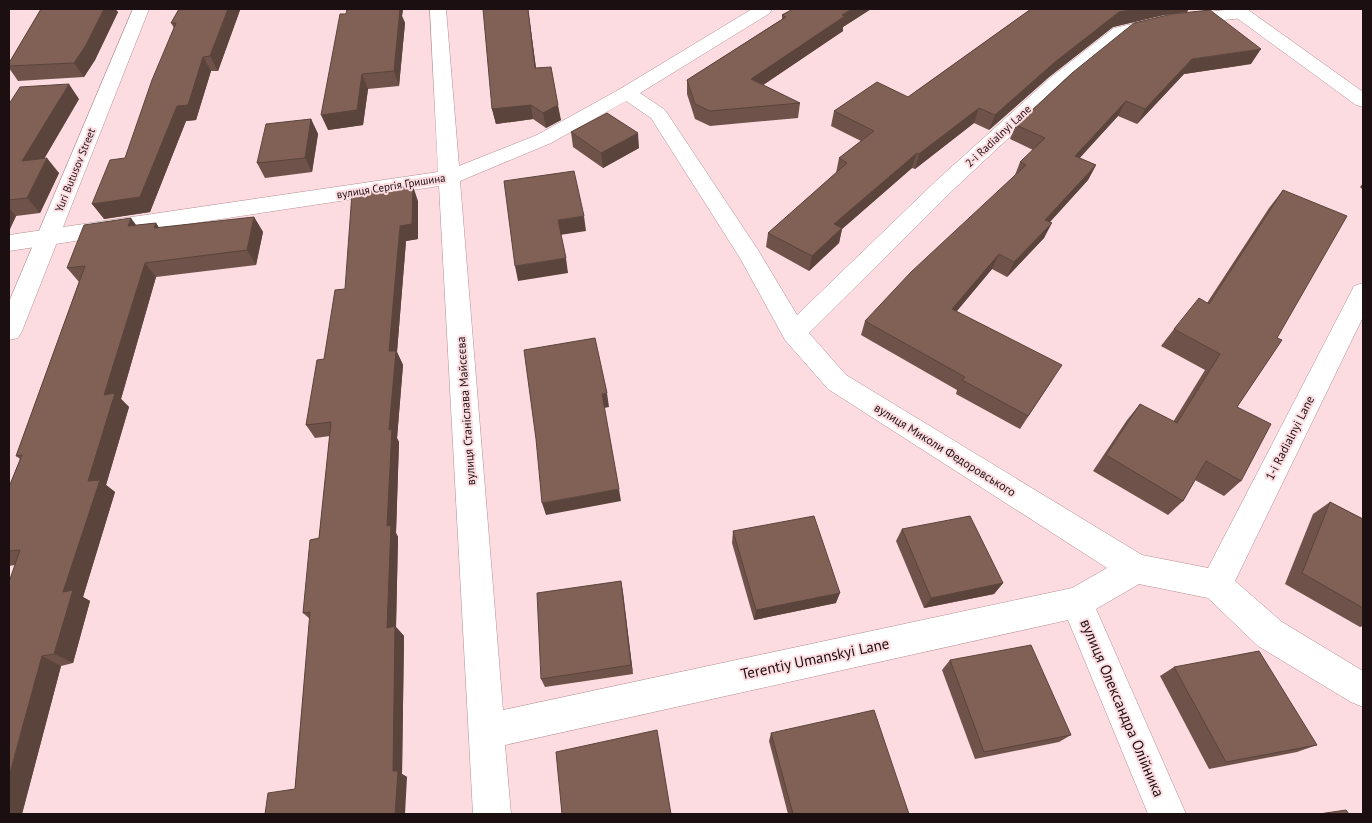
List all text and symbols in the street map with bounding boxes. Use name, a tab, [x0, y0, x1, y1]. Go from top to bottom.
street label: 2-i Radialnyi Lane	[962, 102, 1034, 170]
street label: Yuri Butusov Street	[52, 126, 98, 214]
street label: вулиця Сергія Гришина	[336, 170, 446, 202]
street label: вулиця Станіслава Майсєєва	[453, 336, 478, 486]
street label: 1-i Radialnyi Lane	[1262, 393, 1317, 482]
street label: вулиця Миколи Федоровського	[872, 400, 1019, 499]
street label: вулиця Олександра Олійника	[1076, 616, 1169, 800]
street label: Terentiy Umanskyi Lane	[739, 633, 891, 684]

